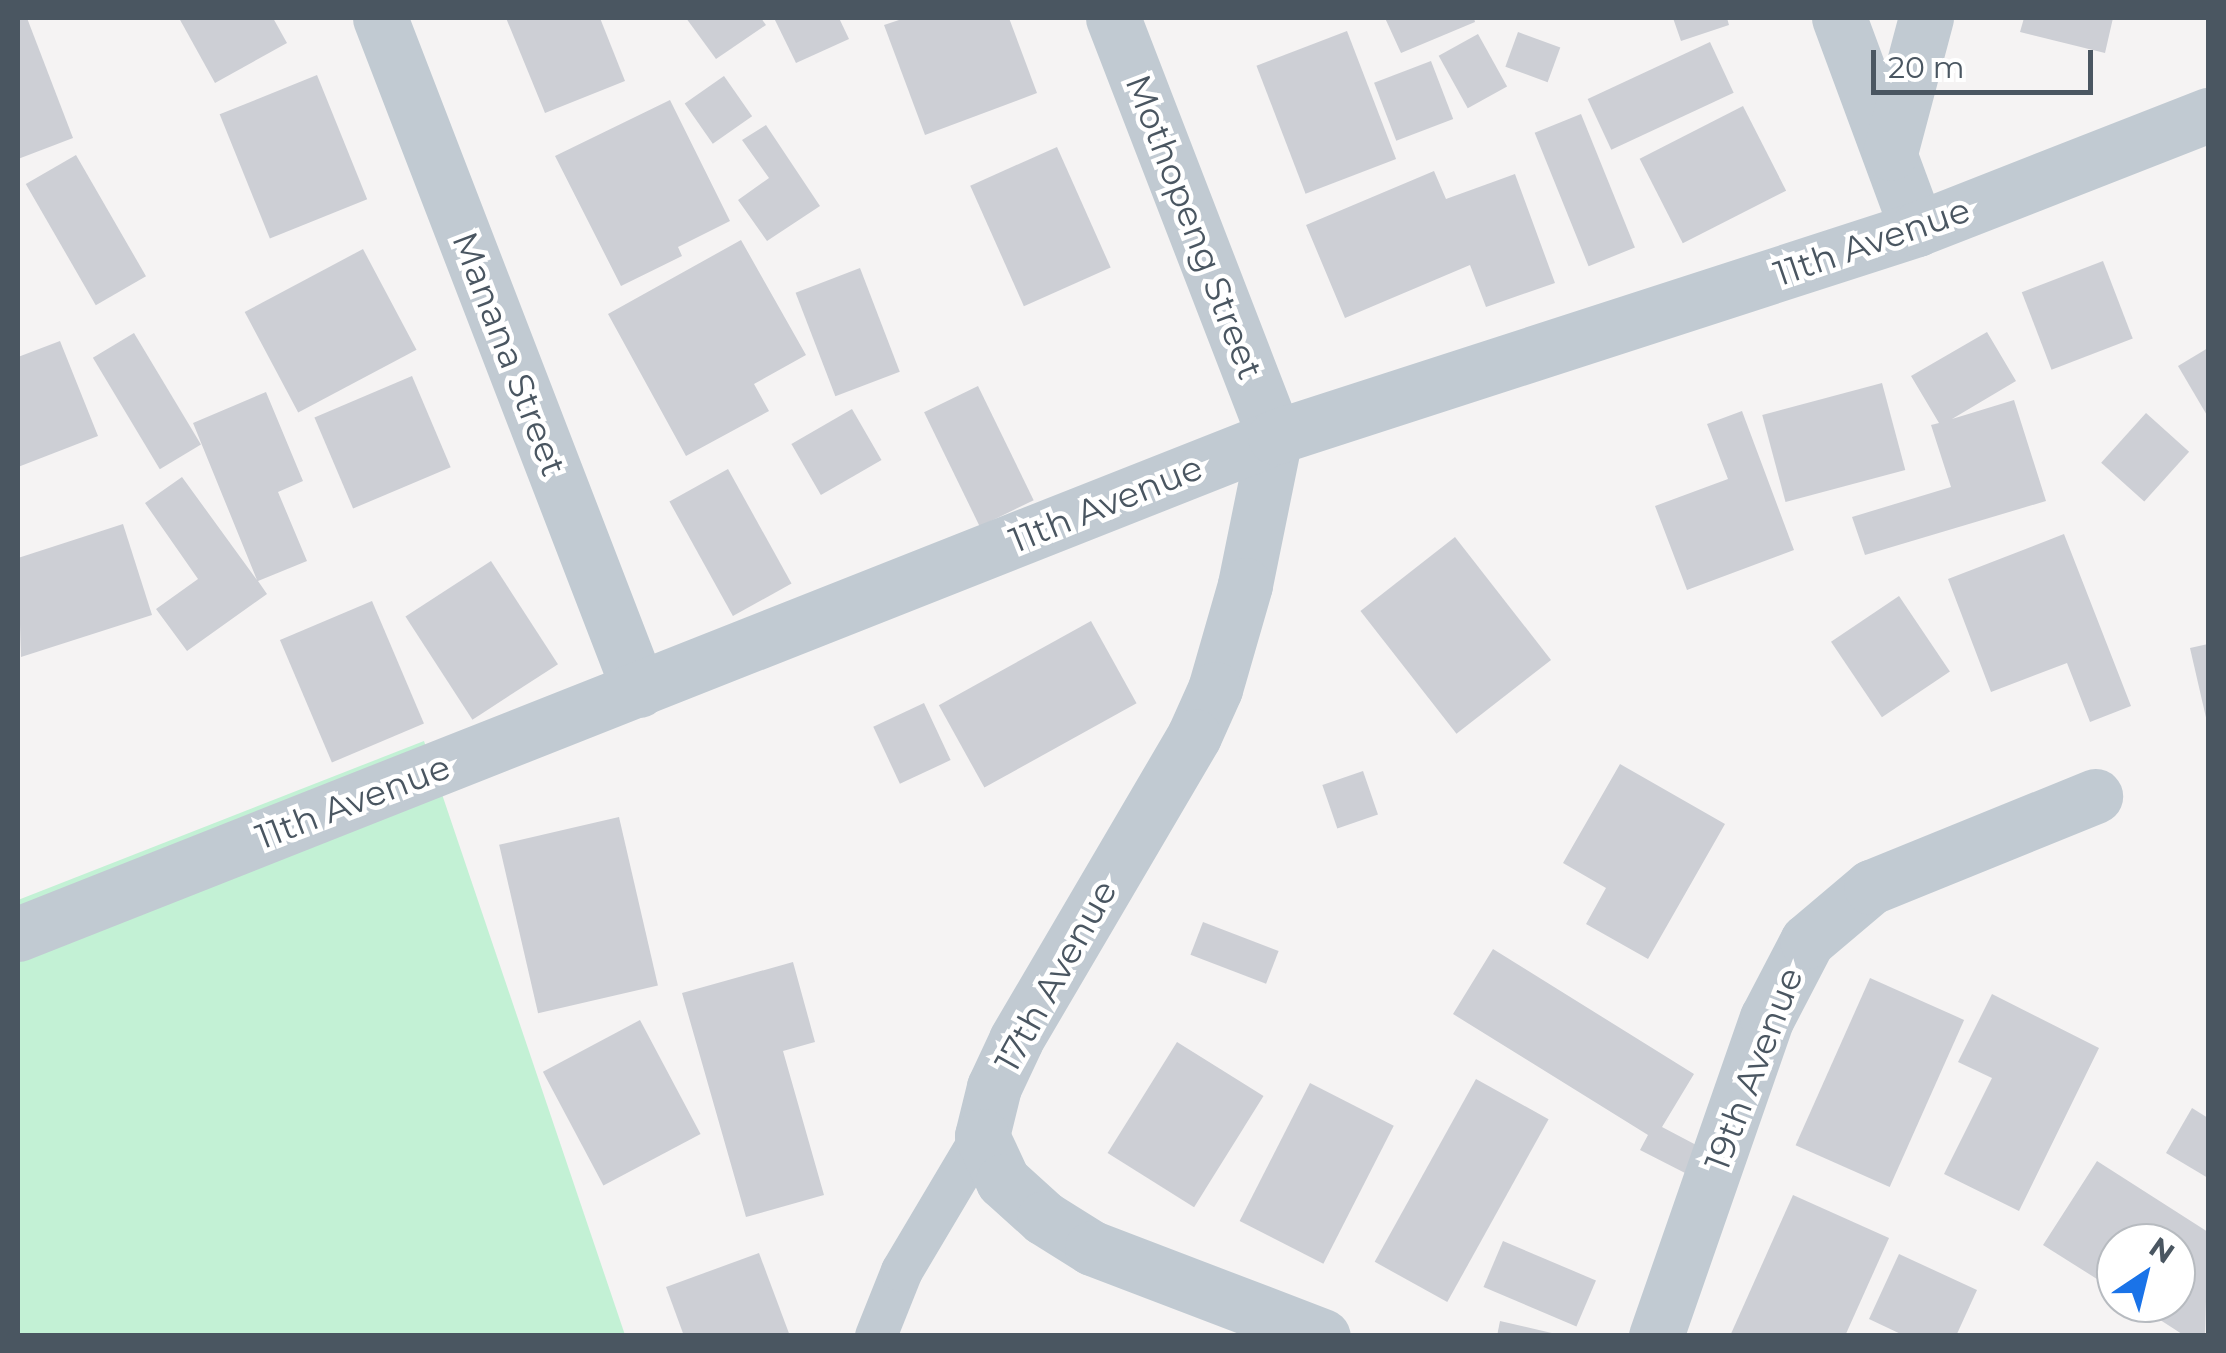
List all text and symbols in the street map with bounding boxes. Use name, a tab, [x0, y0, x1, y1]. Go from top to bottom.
scale bar	[1876, 30, 2098, 92]
text: 20 m	[1888, 49, 1965, 86]
street label: Mothopeng Street	[1117, 69, 1271, 385]
street label: 11th Avenue	[1769, 189, 1975, 295]
street label: Manana Street	[443, 226, 575, 482]
street label: 11th Avenue	[1003, 446, 1209, 562]
street label: 11th Avenue	[250, 746, 456, 858]
street label: 17th Avenue	[986, 873, 1126, 1079]
street label: 19th Avenue	[1696, 962, 1812, 1176]
north arrow	[2096, 1223, 2196, 1323]
text: N	[2143, 1230, 2181, 1270]

